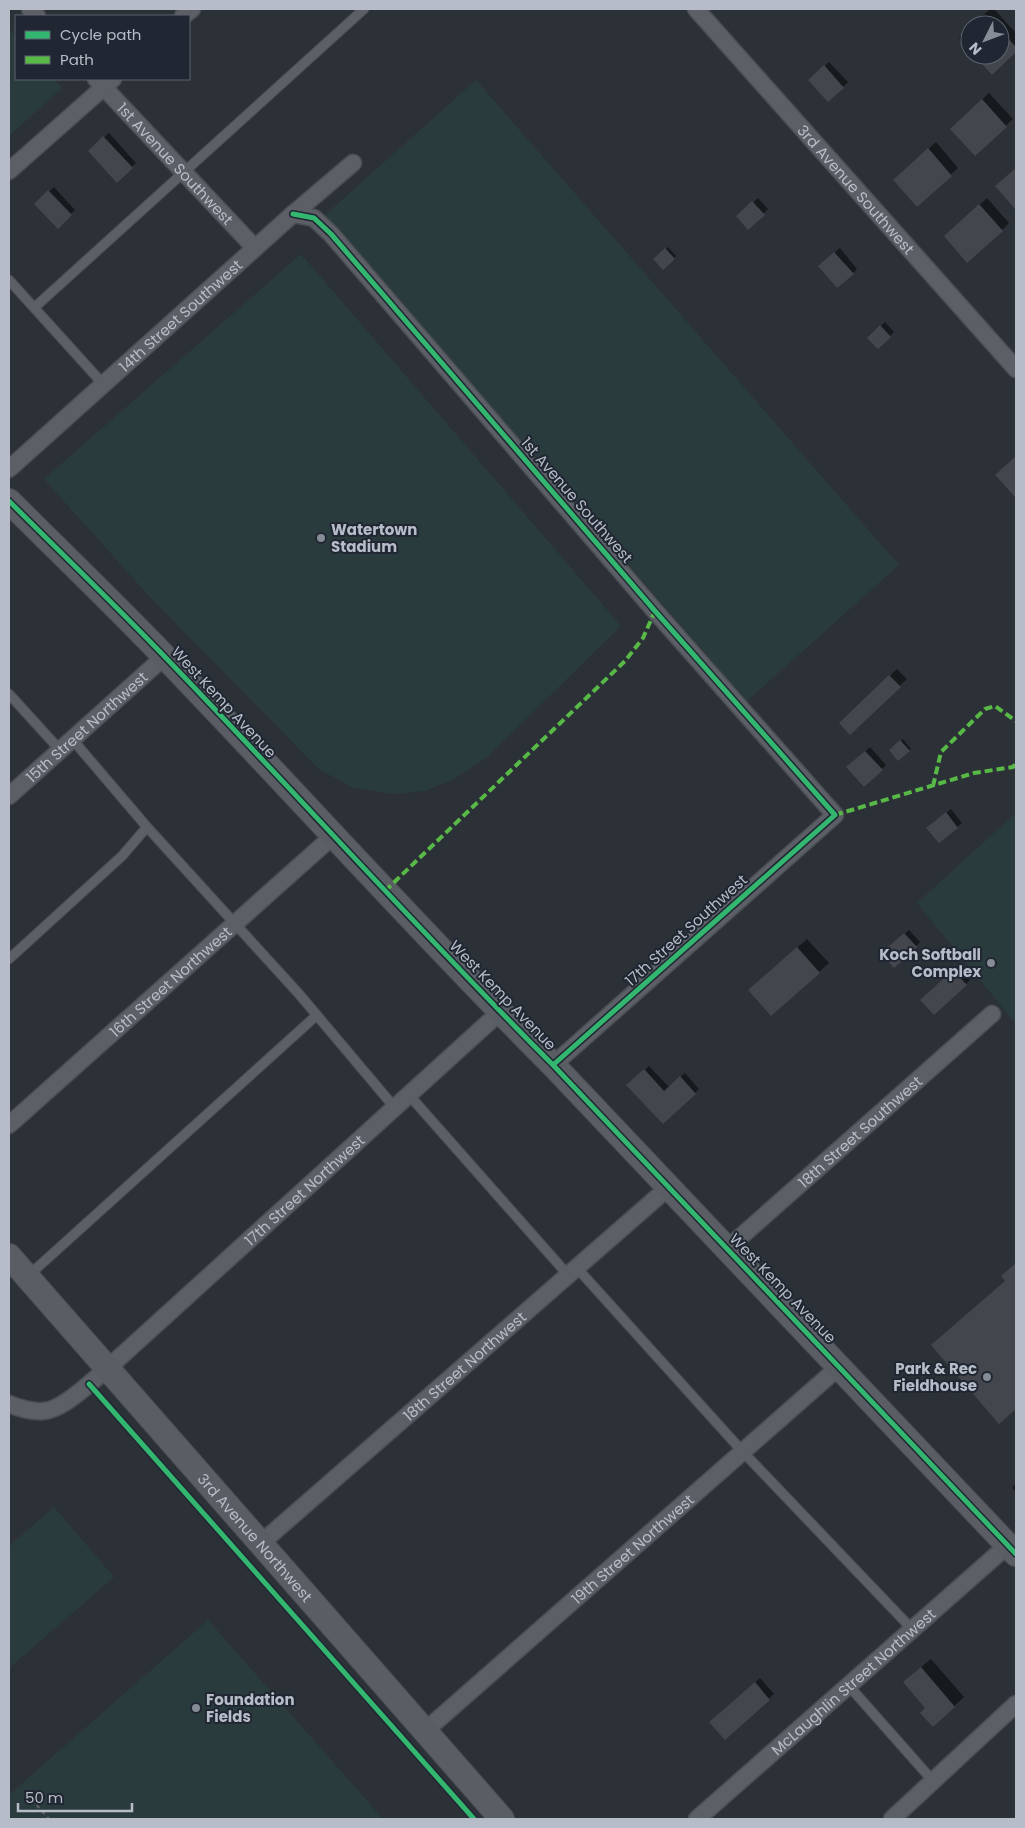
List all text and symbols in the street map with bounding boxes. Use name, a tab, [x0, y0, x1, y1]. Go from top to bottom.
legend	[15, 15, 190, 80]
north arrow	[960, 15, 1010, 65]
text: Cycle path	[60, 24, 141, 45]
text: N	[964, 38, 986, 59]
text: Path	[60, 49, 94, 70]
street label: 1st Avenue Southwest	[113, 98, 238, 229]
street label: 3rd Avenue Southwest	[793, 120, 919, 259]
street label: 14th Street Southwest	[114, 254, 246, 376]
street label: 1st Avenue Southwest	[516, 433, 638, 567]
place label: Watertown Stadium	[331, 519, 417, 557]
marker: Watertown Stadium	[315, 532, 327, 544]
street label: West Kemp Avenue	[167, 642, 281, 762]
street label: 15th Street Northwest	[21, 666, 152, 787]
street label: 17th Street Southwest	[620, 869, 752, 991]
street label: 16th Street Northwest	[105, 921, 236, 1041]
street label: West Kemp Avenue	[445, 935, 561, 1055]
place label: Koch Softball Complex	[879, 944, 981, 982]
marker: Koch Softball Complex	[985, 957, 997, 969]
street label: 18th Street Southwest	[793, 1071, 926, 1192]
street label: 17th Street Northwest	[239, 1130, 369, 1250]
street label: West Kemp Avenue	[725, 1228, 841, 1348]
street label: 18th Street Northwest	[398, 1306, 530, 1425]
place label: Park & Rec Fieldhouse	[893, 1358, 977, 1396]
marker: Park & Rec Fieldhouse	[981, 1371, 993, 1383]
street label: 3rd Avenue Northwest	[193, 1468, 318, 1606]
street label: 19th Street Northwest	[566, 1489, 698, 1608]
street label: McLaughlin Street Northwest	[766, 1603, 940, 1760]
place label: Foundation Fields	[206, 1689, 295, 1727]
marker: Foundation Fields	[190, 1702, 202, 1714]
scale bar	[18, 1780, 131, 1812]
text: 50 m	[25, 1787, 63, 1808]

